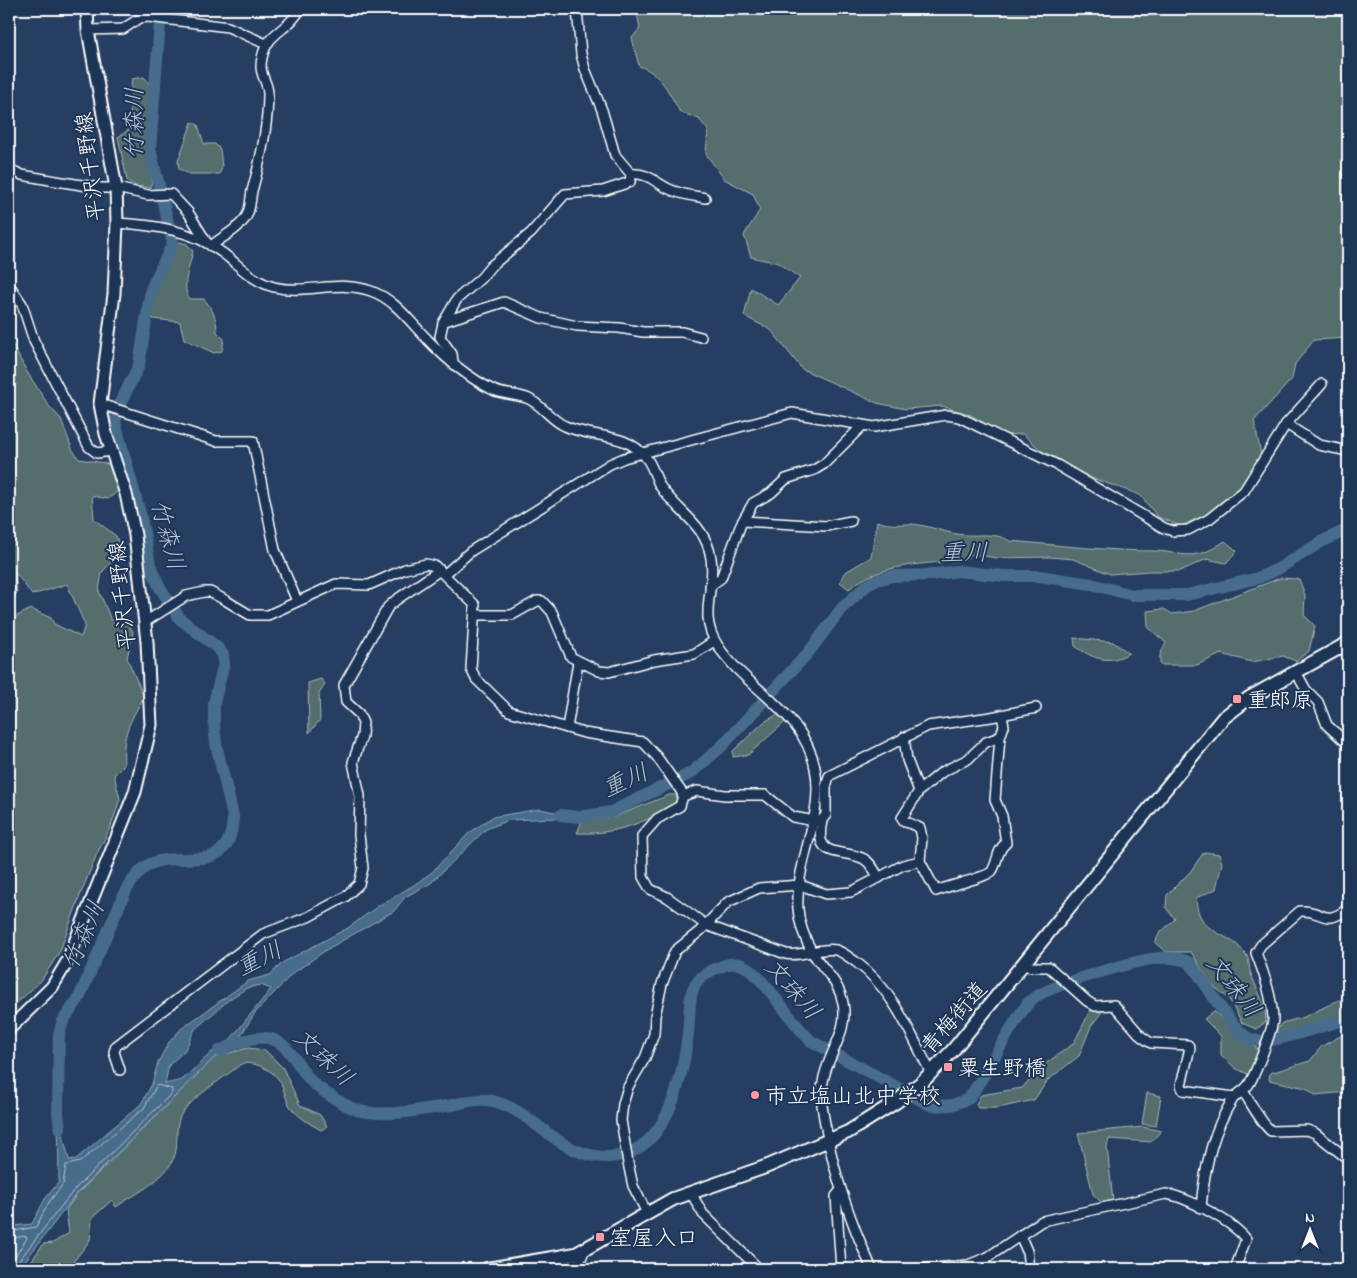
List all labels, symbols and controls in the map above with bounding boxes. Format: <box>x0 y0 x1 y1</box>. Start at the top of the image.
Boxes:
water label: 竹森川 <box>119 87 154 159</box>
street label: 平沢千野線 <box>69 110 115 223</box>
water label: 竹森川 <box>139 496 192 575</box>
water label: 重川 <box>940 537 988 572</box>
street label: 平沢千野線 <box>102 539 146 652</box>
place label: 重郎原 <box>1247 686 1313 718</box>
marker: 重郎原 <box>1231 693 1243 705</box>
water label: 重川 <box>597 757 655 808</box>
water label: 竹森川 <box>55 896 115 976</box>
water label: 重川 <box>231 934 289 986</box>
water label: 文珠川 <box>1196 948 1268 1027</box>
water label: 文珠川 <box>754 952 828 1029</box>
street label: 青梅街道 <box>914 975 996 1063</box>
water label: 文珠川 <box>284 1021 361 1096</box>
place label: 粟生野橋 <box>958 1054 1046 1086</box>
marker: 粟生野橋 <box>942 1061 954 1073</box>
place label: 市立塩山北中学校 <box>765 1082 941 1114</box>
marker: 市立塩山北中学校 <box>749 1089 761 1101</box>
north arrow <box>1284 1206 1334 1256</box>
text: N <box>1305 1208 1315 1229</box>
place label: 室屋入口 <box>610 1224 698 1256</box>
marker: 室屋入口 <box>594 1231 606 1243</box>

